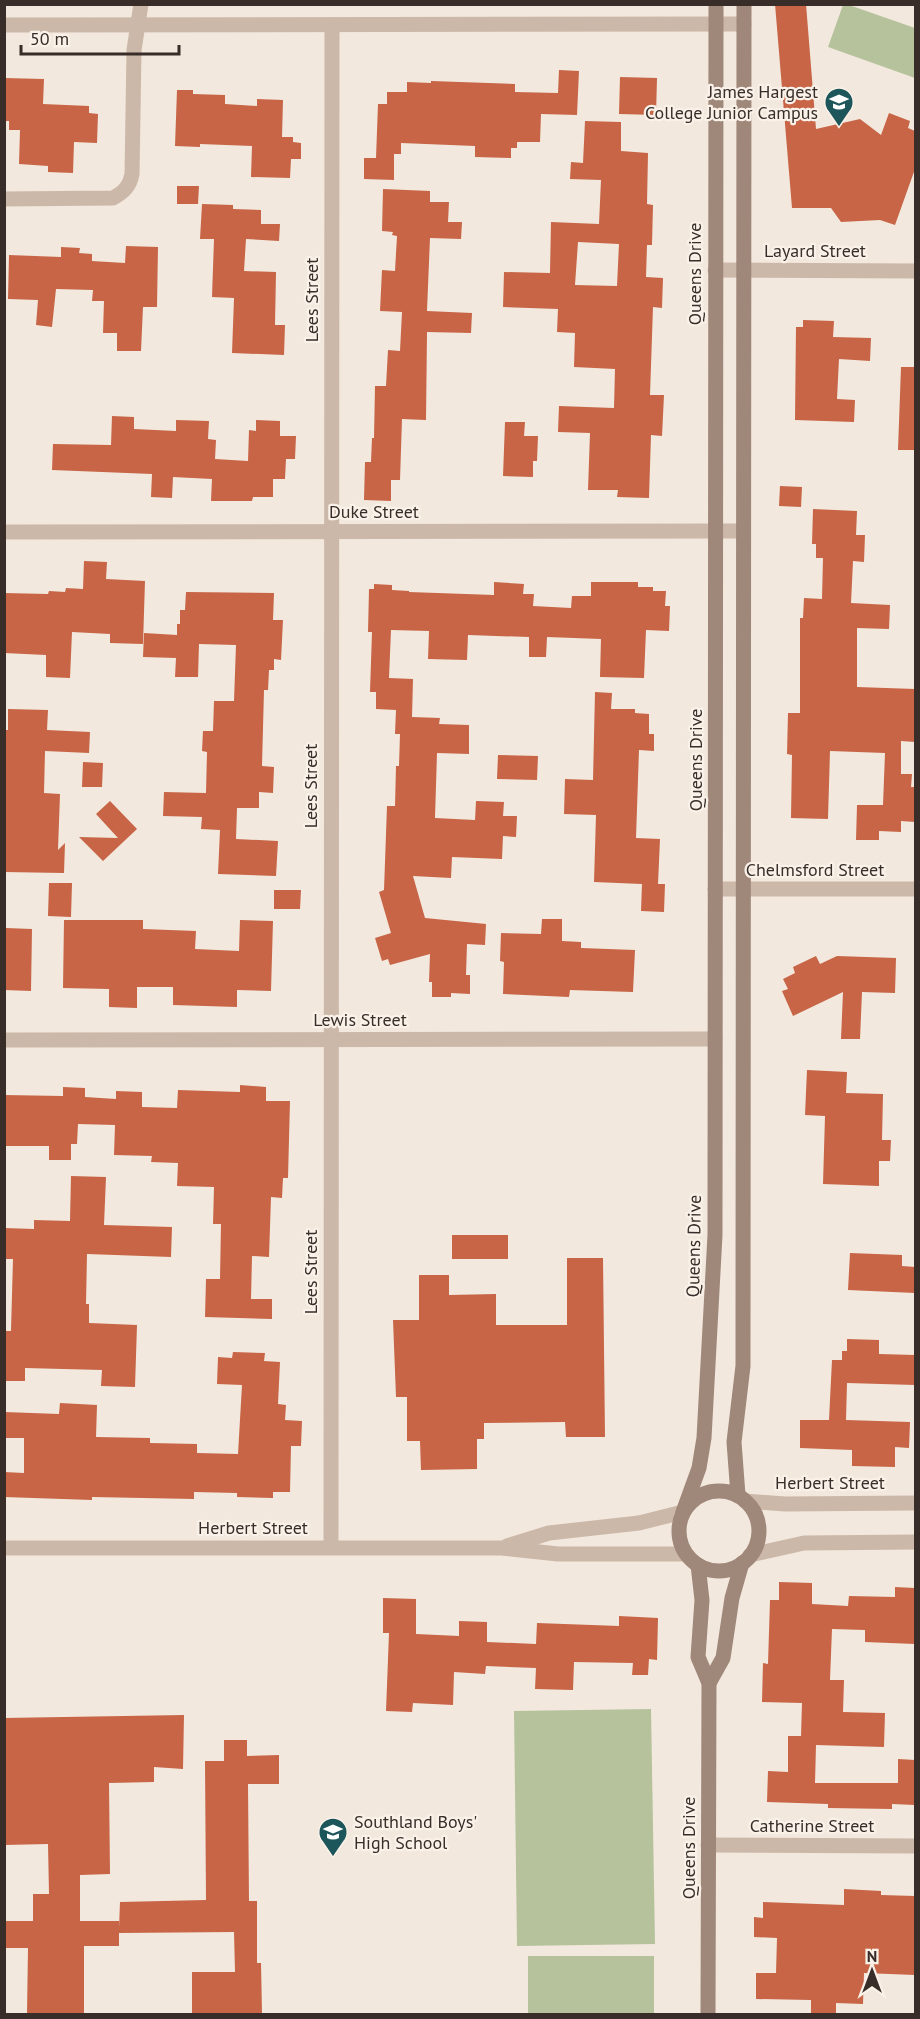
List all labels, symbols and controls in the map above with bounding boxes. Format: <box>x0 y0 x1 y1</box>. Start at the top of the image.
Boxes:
scale bar <box>21 18 178 56</box>
text: 50 m <box>30 27 69 50</box>
place label: James Hargest College Junior Campus <box>645 80 818 124</box>
school or university icon: James Hargest College Junior Campus <box>823 86 855 128</box>
street label: Queens Drive <box>683 223 706 325</box>
street label: Layard Street <box>764 239 866 262</box>
street label: Lees Street <box>300 258 323 342</box>
street label: Duke Street <box>329 500 419 523</box>
street label: Queens Drive <box>684 709 707 811</box>
street label: Lees Street <box>299 744 322 828</box>
street label: Chelmsford Street <box>746 858 884 881</box>
street label: Lewis Street <box>313 1008 407 1031</box>
street label: Queens Drive <box>681 1194 706 1298</box>
street label: Lees Street <box>299 1230 322 1314</box>
street label: Herbert Street <box>775 1471 885 1494</box>
street label: Herbert Street <box>198 1516 308 1539</box>
street label: Queens Drive <box>677 1797 700 1899</box>
place label: Southland Boys' High School <box>354 1810 477 1854</box>
street label: Catherine Street <box>750 1814 874 1837</box>
school or university icon: Southland Boys' High School <box>317 1816 349 1858</box>
north arrow <box>842 1941 902 2001</box>
text: N <box>867 1946 877 1966</box>

